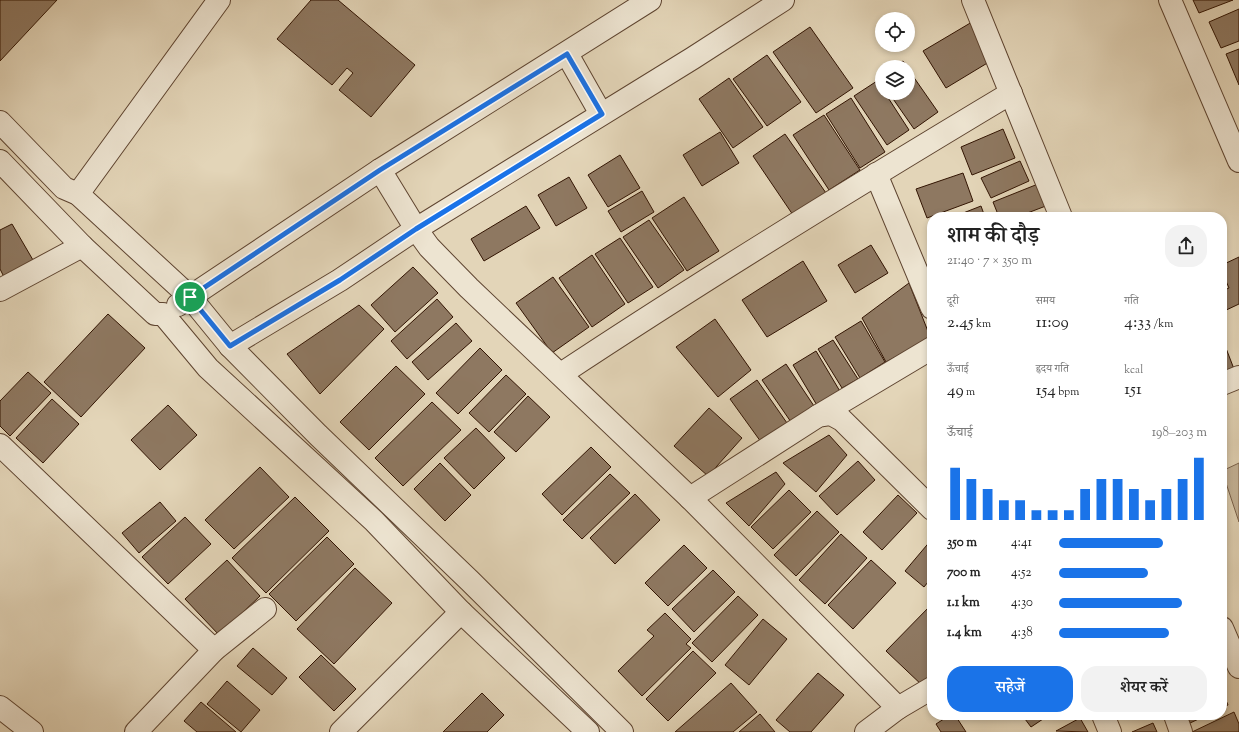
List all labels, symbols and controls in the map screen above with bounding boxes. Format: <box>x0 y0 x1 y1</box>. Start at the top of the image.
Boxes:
map controls <box>875 12 915 100</box>
button: locate <box>875 12 915 52</box>
button: layers <box>875 60 915 100</box>
text: शाम की दौड़ <box>947 221 1039 253</box>
button: share <box>1165 225 1207 267</box>
text: 21:40 · 7 × 350 m <box>947 252 1032 270</box>
pin <box>173 280 207 314</box>
icon: arrive <box>179 286 201 308</box>
text: दूरी <box>947 293 959 309</box>
text: समय <box>1036 293 1055 309</box>
text: गति <box>1124 293 1139 309</box>
text: 2.45 <box>947 311 974 335</box>
text: 11:09 <box>1036 311 1069 335</box>
text: 4:33 <box>1124 311 1151 335</box>
text: km <box>974 316 991 332</box>
text: /km <box>1151 316 1173 332</box>
text: ऊँचाई <box>947 361 969 377</box>
text: हृदय गति <box>1036 361 1069 377</box>
text: kcal <box>1124 362 1143 378</box>
text: 151 <box>1124 378 1142 402</box>
text: 49 <box>947 379 964 403</box>
text: 154 <box>1036 379 1056 403</box>
text: m <box>964 384 975 400</box>
text: bpm <box>1056 384 1079 400</box>
text: ऊँचाई <box>947 424 973 442</box>
text: 198–203 m <box>1152 424 1207 442</box>
text: 350 m <box>947 534 977 552</box>
text: 4:41 <box>1011 534 1032 552</box>
text: 700 m <box>947 564 981 582</box>
text: 4:52 <box>1011 564 1031 582</box>
text: 1.1 km <box>947 594 980 612</box>
text: 4:30 <box>1011 594 1033 612</box>
text: 1.4 km <box>947 624 982 642</box>
text: 4:38 <box>1011 624 1033 642</box>
button: सहेजें <box>947 666 1073 712</box>
button: शेयर करें <box>1081 666 1207 712</box>

